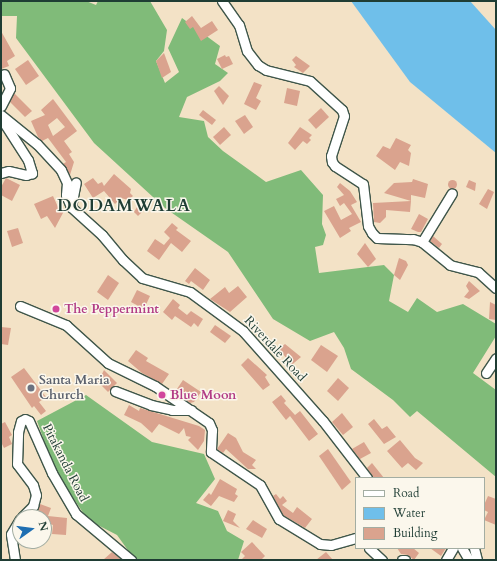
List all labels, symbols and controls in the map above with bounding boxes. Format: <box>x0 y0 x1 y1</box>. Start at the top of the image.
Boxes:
district label: DODAMWALA <box>57 196 191 216</box>
place label: The Peppermint <box>64 301 159 317</box>
marker: The Peppermint <box>51 304 61 314</box>
street label: Riverdale Road <box>241 313 309 385</box>
place label: Santa Maria Church <box>39 373 110 404</box>
marker: Santa Maria Church <box>26 383 36 393</box>
place label: Blue Moon <box>170 387 236 403</box>
marker: Blue Moon <box>157 390 167 400</box>
street label: Pitakanda Road <box>39 421 91 505</box>
legend <box>355 477 485 549</box>
text: Road <box>393 485 419 501</box>
text: Water <box>393 505 425 521</box>
north arrow <box>12 509 52 549</box>
text: N <box>35 520 52 533</box>
text: Building <box>393 525 437 541</box>

